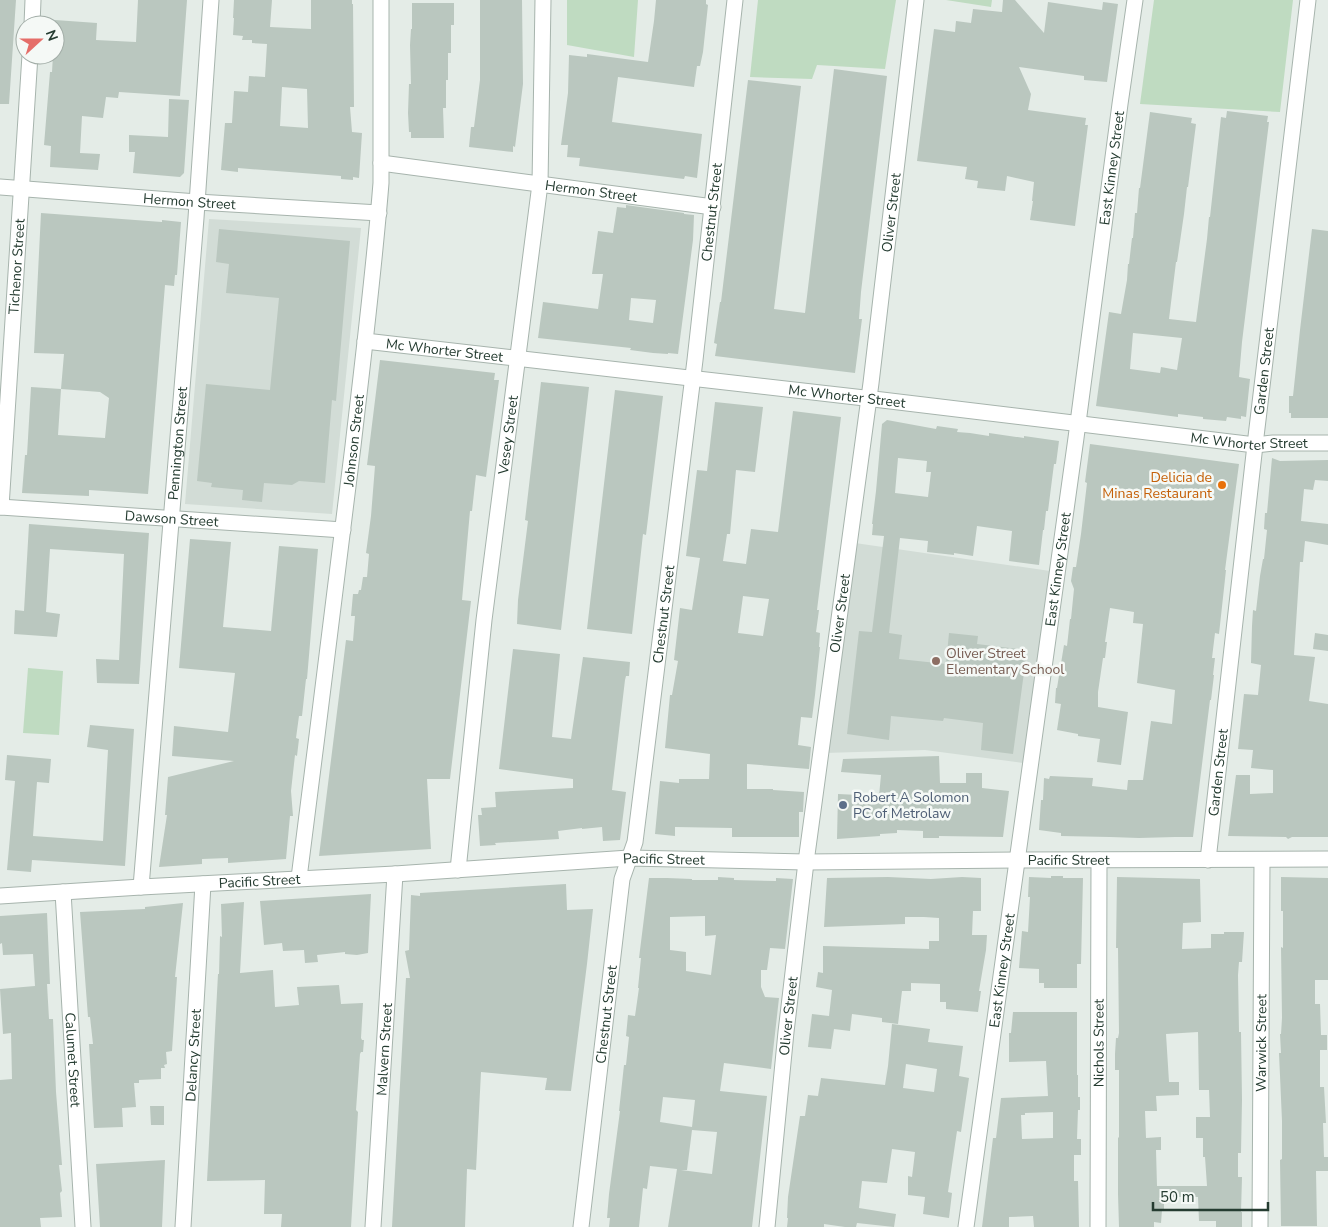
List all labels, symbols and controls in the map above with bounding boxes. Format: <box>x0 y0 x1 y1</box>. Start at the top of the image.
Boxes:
north arrow <box>15 15 65 65</box>
text: N <box>41 27 62 44</box>
street label: East Kinney Street <box>1095 110 1129 226</box>
street label: Chestnut Street <box>697 162 726 262</box>
street label: Oliver Street <box>877 172 905 253</box>
street label: Hermon Street <box>544 175 638 206</box>
street label: Hermon Street <box>143 188 236 214</box>
street label: Tichenor Street <box>4 218 29 315</box>
street label: Garden Street <box>1249 326 1278 416</box>
street label: Mc Whorter Street <box>385 334 504 366</box>
street label: Mc Whorter Street <box>787 380 907 412</box>
street label: Pennington Street <box>163 386 192 501</box>
street label: Johnson Street <box>339 393 368 488</box>
street label: Vesey Street <box>493 394 522 476</box>
street label: Mc Whorter Street <box>1189 428 1308 455</box>
place label: Delicia de Minas Restaurant <box>1102 468 1212 503</box>
marker: Delicia de Minas Restaurant <box>1216 479 1228 491</box>
street label: Dawson Street <box>124 506 219 531</box>
street label: East Kinney Street <box>1040 511 1075 628</box>
street label: Chestnut Street <box>648 564 679 665</box>
street label: Oliver Street <box>825 573 855 654</box>
place label: Oliver Street Elementary School <box>946 644 1065 679</box>
marker: Oliver Street Elementary School <box>930 655 942 667</box>
street label: Garden Street <box>1204 728 1232 817</box>
place label: Robert A Solomon PC of Metrolaw <box>853 788 969 823</box>
marker: Robert A Solomon PC of Metrolaw <box>837 799 849 811</box>
street label: Pacific Street <box>622 848 705 869</box>
street label: Pacific Street <box>1028 850 1110 869</box>
street label: Pacific Street <box>218 869 301 893</box>
street label: East Kinney Street <box>984 912 1019 1029</box>
street label: Chestnut Street <box>591 964 621 1065</box>
street label: Oliver Street <box>774 975 802 1057</box>
street label: Warwick Street <box>1251 994 1271 1092</box>
street label: Nichols Street <box>1089 999 1108 1087</box>
street label: Malvern Street <box>372 1002 396 1096</box>
street label: Delancy Street <box>181 1008 205 1102</box>
street label: Calumet Street <box>61 1012 85 1108</box>
scale bar <box>1153 1180 1268 1212</box>
text: 50 m <box>1160 1187 1195 1207</box>

